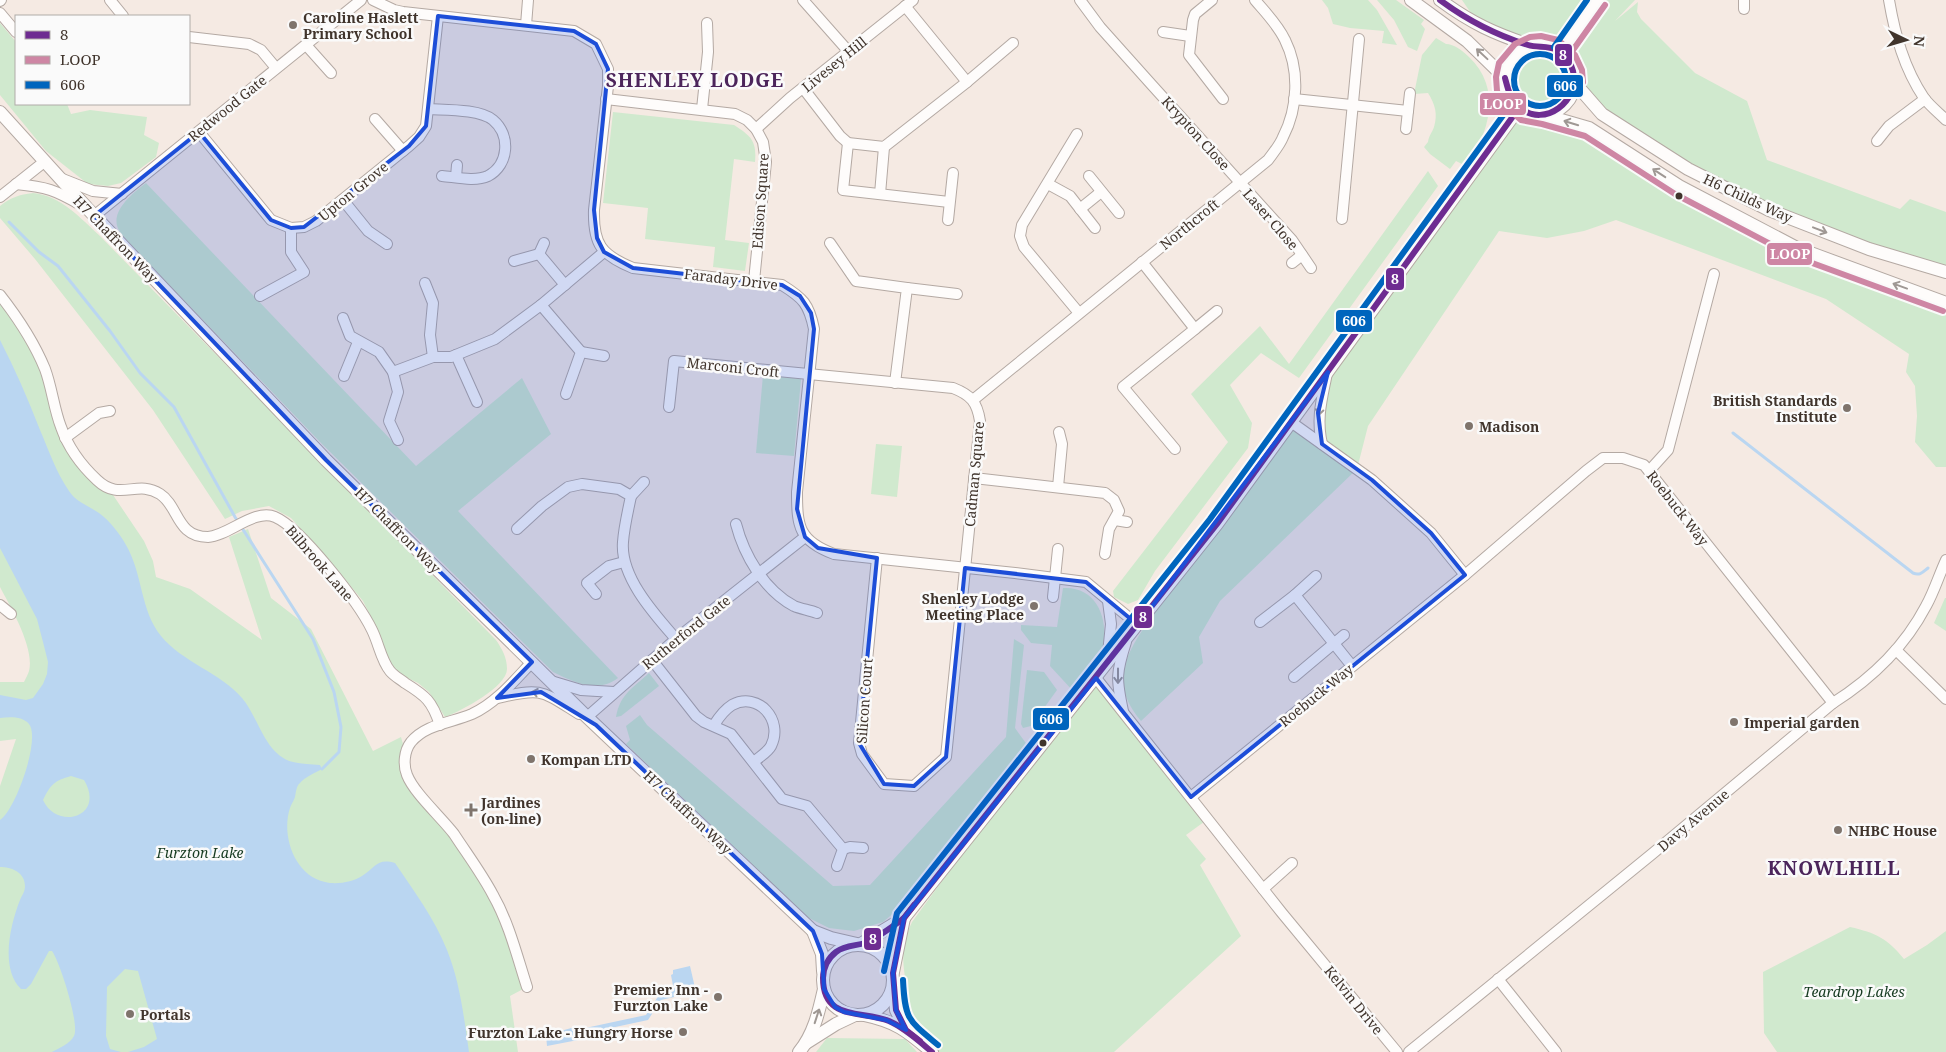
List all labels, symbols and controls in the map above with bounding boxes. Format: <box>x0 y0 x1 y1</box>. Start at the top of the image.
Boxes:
place label: Caroline Haslett Primary School <box>303 8 419 43</box>
legend <box>15 15 190 105</box>
north arrow <box>1881 15 1931 65</box>
marker: Caroline Haslett Primary School <box>287 19 299 31</box>
text: 8 <box>60 24 68 44</box>
street label: Livesey Hill <box>798 32 871 96</box>
text: N <box>1910 35 1929 48</box>
line badge: 8 <box>1554 43 1573 67</box>
text: 8 <box>1559 45 1567 64</box>
one-way arrow <box>1475 48 1488 60</box>
text: LOOP <box>60 49 101 69</box>
district label: SHENLEY LODGE <box>606 67 784 93</box>
street label: Redwood Gate <box>184 70 270 146</box>
text: 606 <box>60 74 85 94</box>
line badge: 606 <box>1546 74 1584 98</box>
text: 606 <box>1553 76 1577 95</box>
street label: Krypton Close <box>1158 92 1234 174</box>
line badge: LOOP <box>1479 92 1527 116</box>
text: LOOP <box>1483 94 1523 113</box>
one-way arrow <box>1564 117 1580 127</box>
street label: Edison Square <box>747 152 773 250</box>
street label: Upton Grove <box>314 157 392 225</box>
one-way arrow <box>1652 168 1666 178</box>
street label: H6 Childs Way <box>1700 169 1796 227</box>
street label: Laser Close <box>1239 184 1303 254</box>
street label: H7 Chaffron Way <box>69 191 163 287</box>
unlabelled marker <box>1674 191 1684 201</box>
street label: Northcroft <box>1155 194 1223 254</box>
one-way arrow <box>1811 226 1827 235</box>
line badge: LOOP <box>1766 242 1813 266</box>
text: LOOP <box>1770 244 1810 263</box>
street label: Faraday Drive <box>683 264 779 294</box>
line badge: 8 <box>1385 267 1405 291</box>
text: 8 <box>1391 269 1399 288</box>
one-way arrow <box>1893 281 1908 290</box>
line badge: 606 <box>1335 309 1373 333</box>
text: 606 <box>1342 311 1366 330</box>
street label: Marconi Croft <box>686 353 780 381</box>
place label: British Standards Institute <box>1713 391 1837 426</box>
one-way arrow <box>1315 399 1325 415</box>
marker: British Standards Institute <box>1841 402 1853 414</box>
place label: Madison <box>1479 417 1539 436</box>
street label: Cadman Square <box>960 420 988 528</box>
marker: Madison <box>1463 420 1475 432</box>
street label: Roebuck Way <box>1643 467 1713 549</box>
street label: H7 Chaffron Way <box>351 483 445 577</box>
street label: Bilbrook Lane <box>282 521 358 605</box>
place label: Shenley Lodge Meeting Place <box>922 589 1024 624</box>
street label: Rutherford Gate <box>638 591 734 673</box>
marker: Shenley Lodge Meeting Place <box>1028 600 1040 612</box>
line badge: 8 <box>1133 605 1153 629</box>
text: 8 <box>1139 607 1147 626</box>
street label: Silicon Court <box>852 658 876 744</box>
street label: Roebuck Way <box>1275 659 1357 731</box>
one-way arrow <box>1113 667 1123 683</box>
one-way arrow <box>532 688 548 698</box>
line badge: 606 <box>1032 707 1070 731</box>
text: 606 <box>1039 709 1063 728</box>
place label: Imperial garden <box>1744 713 1860 732</box>
marker: Imperial garden <box>1728 716 1740 728</box>
unlabelled marker <box>1038 738 1048 748</box>
place label: Kompan LTD <box>541 750 632 769</box>
marker: Kompan LTD <box>525 753 537 765</box>
street label: H7 Chaffron Way <box>640 766 736 858</box>
street label: Davy Avenue <box>1653 785 1733 855</box>
place label: Jardines (on-line) <box>480 793 542 828</box>
marker: Jardines (on-line) <box>465 804 477 816</box>
place label: NHBC House <box>1848 821 1937 840</box>
marker: NHBC House <box>1832 824 1844 836</box>
park label: Furzton Lake <box>156 843 244 862</box>
district label: KNOWLHILL <box>1767 855 1901 881</box>
line badge: 8 <box>863 927 882 951</box>
text: 8 <box>869 929 877 948</box>
street label: Kelvin Drive <box>1320 962 1388 1038</box>
place label: Premier Inn - Furzton Lake <box>614 980 708 1015</box>
park label: Teardrop Lakes <box>1803 982 1905 1001</box>
marker: Premier Inn - Furzton Lake <box>712 991 724 1003</box>
place label: Portals <box>140 1005 191 1024</box>
marker: Portals <box>124 1008 136 1020</box>
one-way arrow <box>812 1009 822 1025</box>
place label: Furzton Lake - Hungry Horse <box>468 1023 673 1042</box>
marker: Furzton Lake - Hungry Horse <box>677 1026 689 1038</box>

